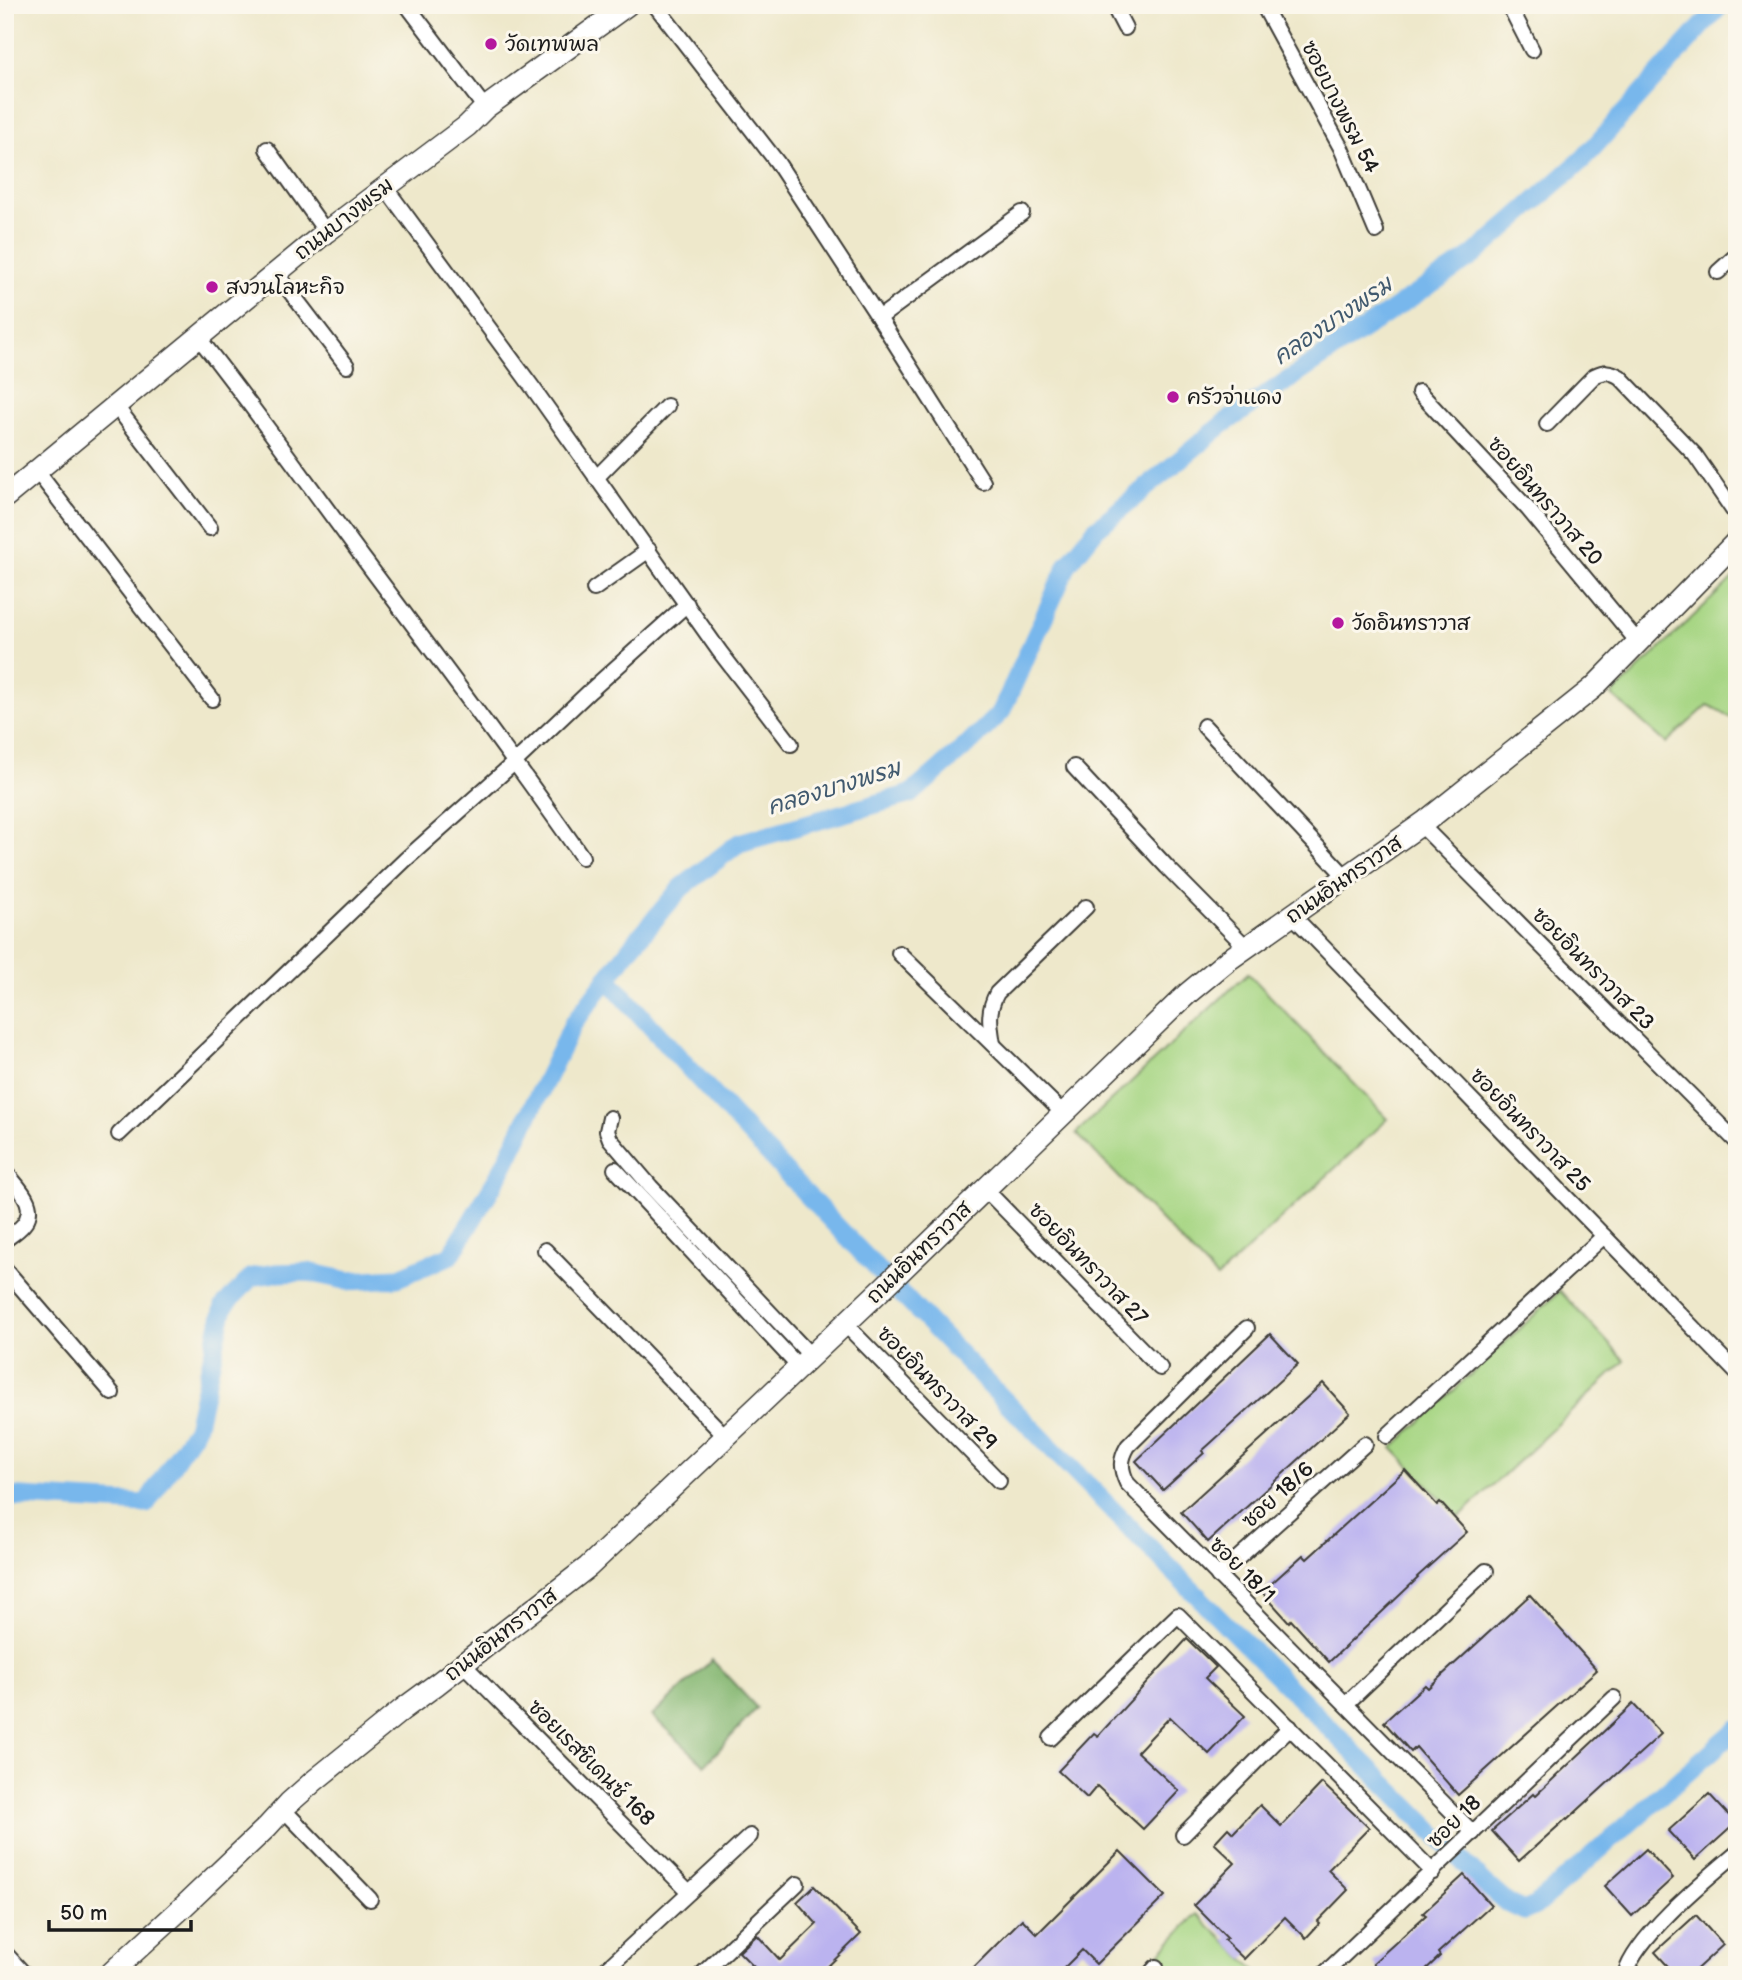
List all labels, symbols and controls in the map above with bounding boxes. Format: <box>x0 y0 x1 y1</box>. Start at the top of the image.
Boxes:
place label: วัดเทพพล <box>505 32 599 57</box>
marker: วัดเทพพล <box>483 36 499 52</box>
street label: ซอยบางพรม 54 <box>1296 36 1384 178</box>
street label: ถนนบางพรม <box>290 173 398 265</box>
water label: คลองบางพรม <box>1268 270 1399 371</box>
place label: สงวนโลหะกิจ <box>226 274 345 300</box>
marker: สงวนโลหะกิจ <box>204 279 220 295</box>
place label: ครัวจ่าแดง <box>1187 384 1282 410</box>
marker: ครัวจ่าแดง <box>1165 389 1181 405</box>
street label: ซอยอินทราวาส 20 <box>1482 432 1608 570</box>
place label: วัดอินทราวาส <box>1352 611 1471 636</box>
marker: วัดอินทราวาส <box>1330 615 1346 631</box>
water label: คลองบางพรม <box>764 754 906 822</box>
street label: ถนนอินทราวาส <box>1281 830 1408 929</box>
street label: ซอยอินทราวาส 23 <box>1527 903 1659 1035</box>
street label: ซอยอินทราวาส 25 <box>1465 1063 1595 1197</box>
street label: ถนนอินทราวาส <box>861 1196 978 1309</box>
street label: ซอยอินทราวาส 27 <box>1023 1198 1153 1331</box>
street label: ซอยอินทราวาส 29 <box>872 1321 1002 1455</box>
street label: ซอย 18/6 <box>1237 1456 1319 1534</box>
street label: ซอย 18/1 <box>1204 1532 1280 1608</box>
street label: ถนนอินทราวาส <box>440 1582 563 1687</box>
street label: ซอยเรสซิเดนซ์ 168 <box>523 1694 660 1831</box>
street label: ซอย 18 <box>1422 1790 1486 1854</box>
scale bar <box>49 1889 191 1933</box>
text: 50 m <box>60 1901 107 1926</box>

